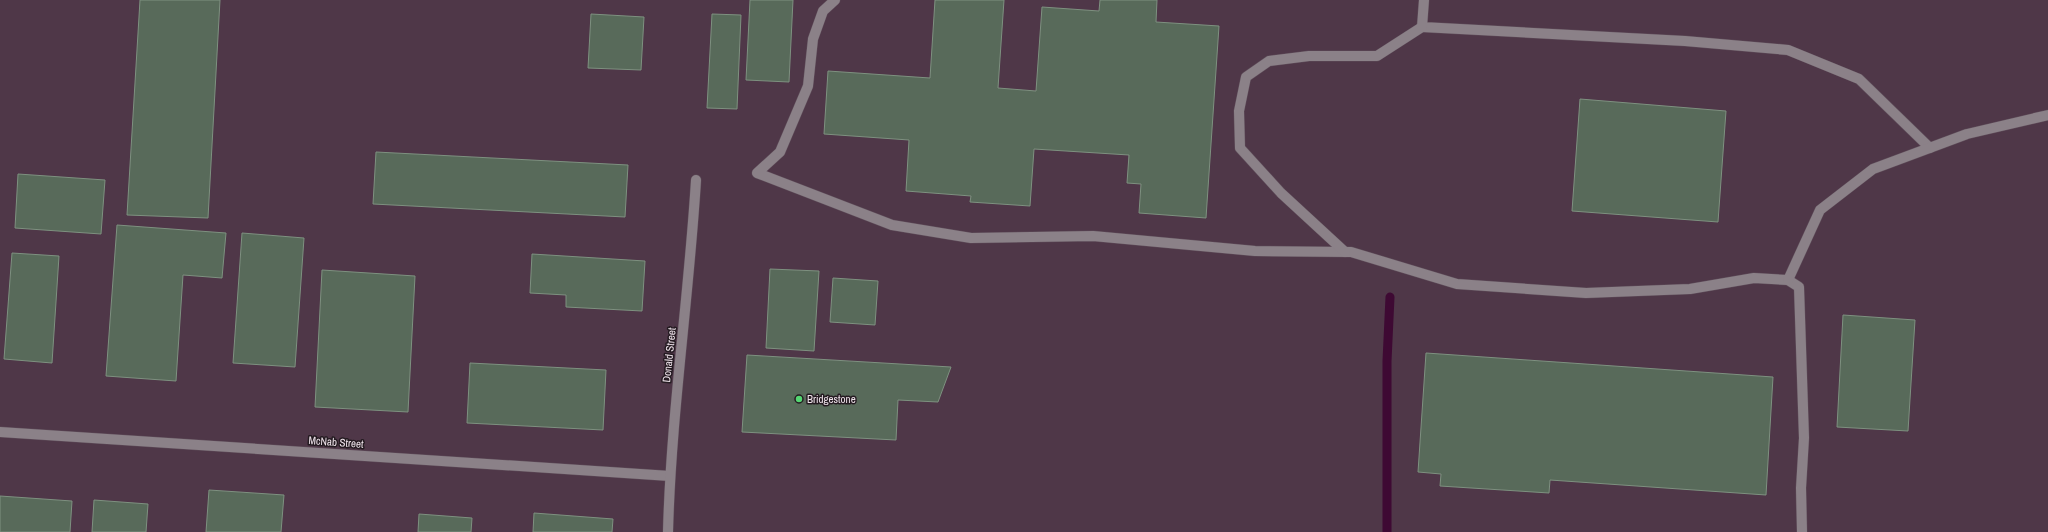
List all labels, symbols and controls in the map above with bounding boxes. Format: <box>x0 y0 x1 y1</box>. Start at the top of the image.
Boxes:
street label: Donald Street <box>659 326 679 383</box>
place label: Bridgestone <box>807 392 856 406</box>
marker: Bridgestone <box>794 394 804 404</box>
street label: McNab Street <box>308 433 364 451</box>

